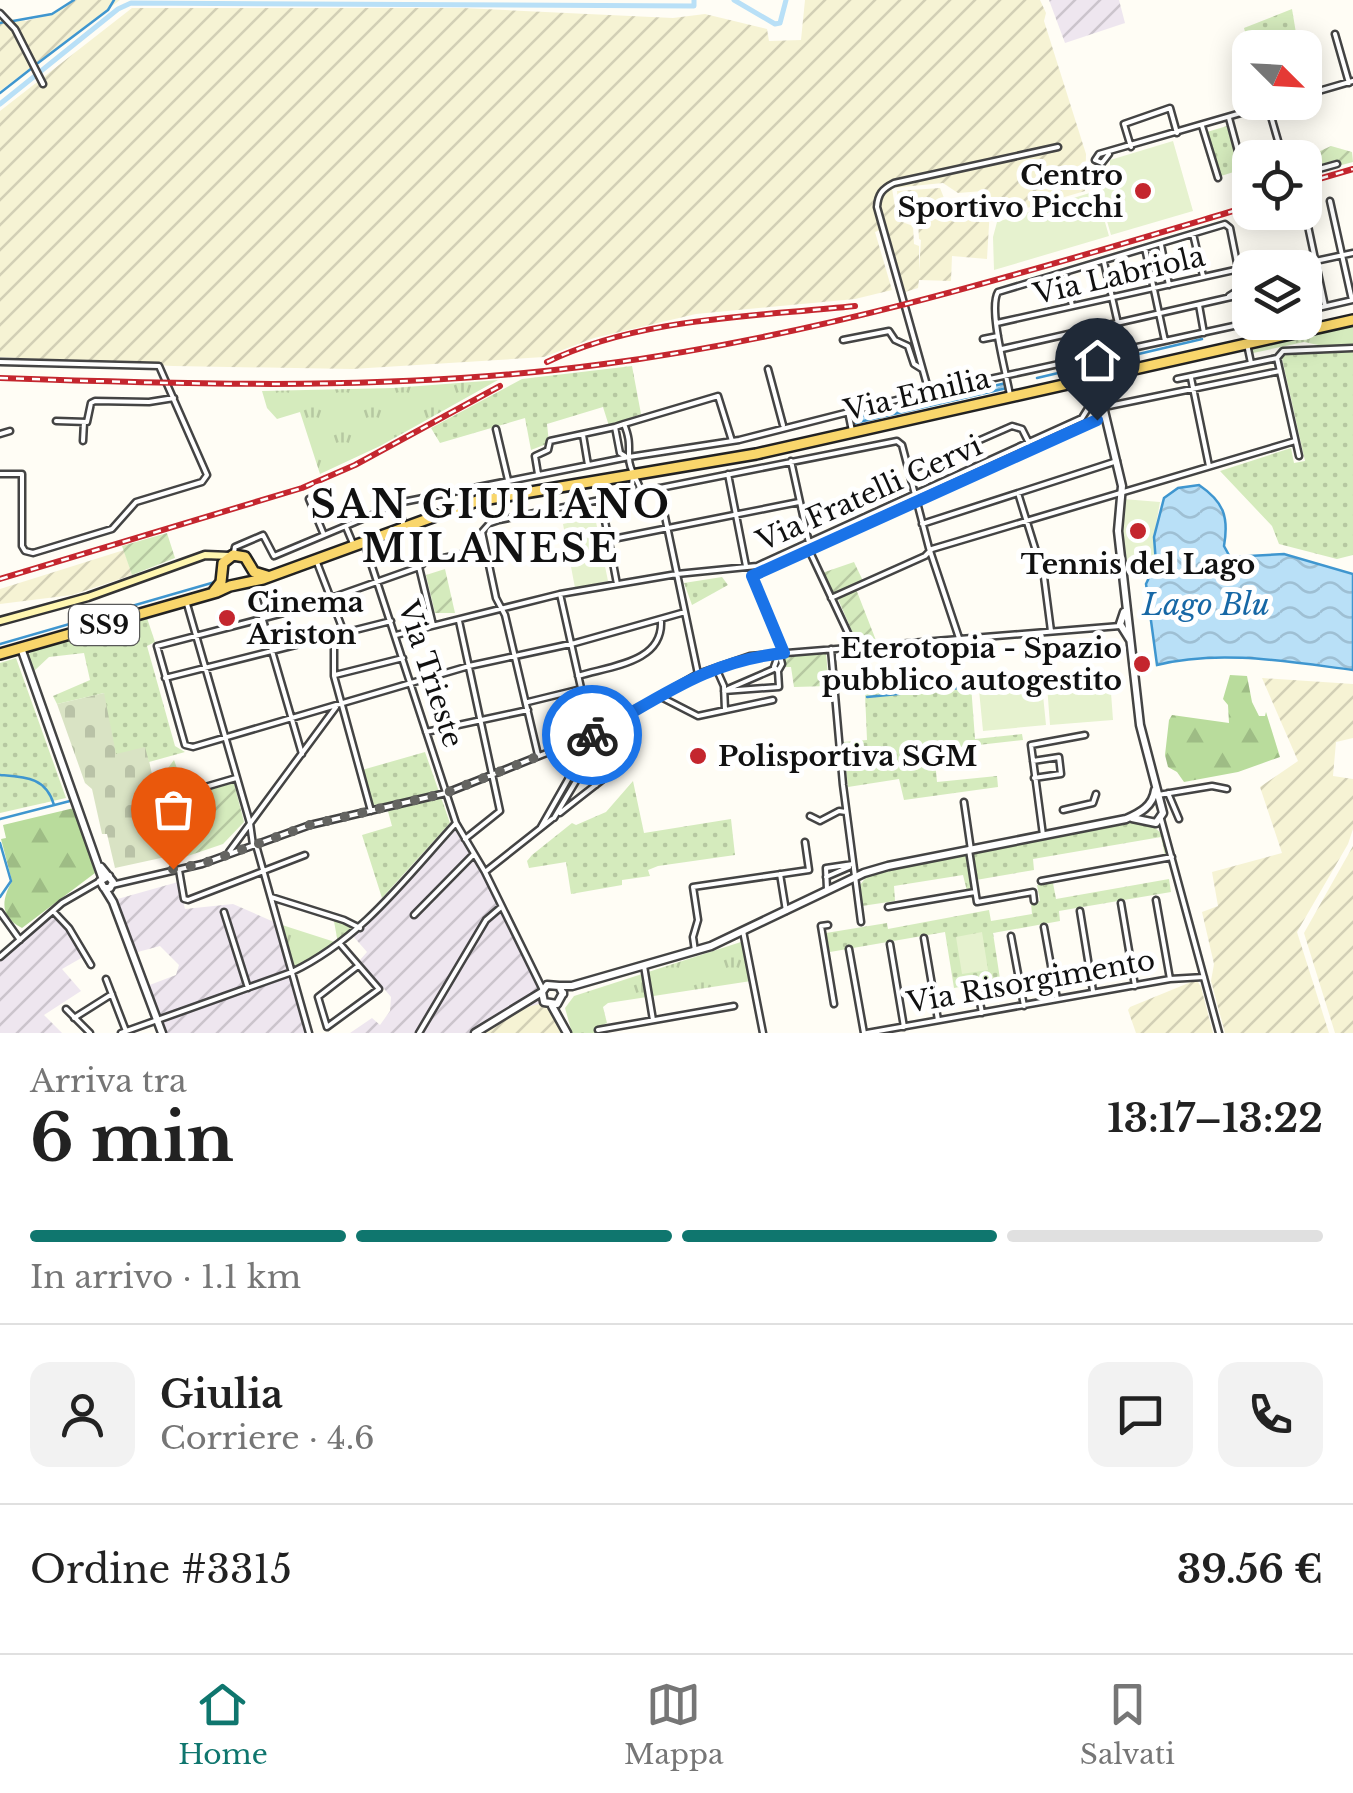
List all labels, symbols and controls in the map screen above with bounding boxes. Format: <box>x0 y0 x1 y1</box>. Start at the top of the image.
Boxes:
north arrow <box>1232 30 1322 120</box>
map controls <box>1232 30 1322 340</box>
button: locate <box>1232 140 1322 230</box>
place label: Centro Sportivo Picchi <box>897 158 1123 225</box>
marker: Centro Sportivo Picchi <box>1132 180 1154 202</box>
street label: Via Labriola <box>1029 239 1209 312</box>
button: layers <box>1232 250 1322 340</box>
pin <box>1055 318 1140 421</box>
icon: home <box>1070 333 1125 388</box>
street label: Via Emilia <box>840 361 994 428</box>
street label: Via Fratelli Cervi <box>750 428 987 559</box>
district label: SAN GIULIANO MILANESE <box>311 481 671 572</box>
marker: Tennis del Lago <box>1127 520 1149 542</box>
place label: Tennis del Lago <box>1021 547 1255 582</box>
place label: Cinema Ariston <box>246 585 364 652</box>
water label: Lago Blu <box>1141 586 1270 623</box>
street label: Via Trieste <box>390 595 471 752</box>
road number: SS9 <box>69 605 139 645</box>
marker: Cinema Ariston <box>216 607 238 629</box>
place label: Eterotopia - Spazio pubblico autogestito <box>822 631 1122 698</box>
marker: Eterotopia - Spazio pubblico autogestito <box>1131 653 1153 675</box>
courier <box>542 685 642 785</box>
icon: bike <box>565 708 620 763</box>
place label: Polisportiva SGM <box>718 739 977 774</box>
marker: Polisportiva SGM <box>687 745 709 767</box>
pin <box>131 767 216 870</box>
icon: bag <box>146 782 201 837</box>
street label: Via Risorgimento <box>903 942 1158 1021</box>
text: Arriva tra <box>30 1061 187 1101</box>
text: 13:17–13:22 <box>1107 1095 1323 1142</box>
text: 6 min <box>30 1098 234 1179</box>
text: In arrivo · 1.1 km <box>30 1257 301 1297</box>
button: person <box>30 1362 135 1467</box>
button: chat <box>1088 1362 1193 1467</box>
button: phone <box>1218 1362 1323 1467</box>
text: Giulia <box>160 1371 283 1418</box>
text: Corriere · 4.6 <box>160 1418 374 1458</box>
text: Ordine #3315 <box>30 1546 292 1593</box>
text: 39.56 € <box>1177 1546 1323 1593</box>
tab: Home <box>178 1677 268 1772</box>
tab: Mappa <box>624 1677 724 1772</box>
tab: Salvati <box>1080 1677 1175 1772</box>

